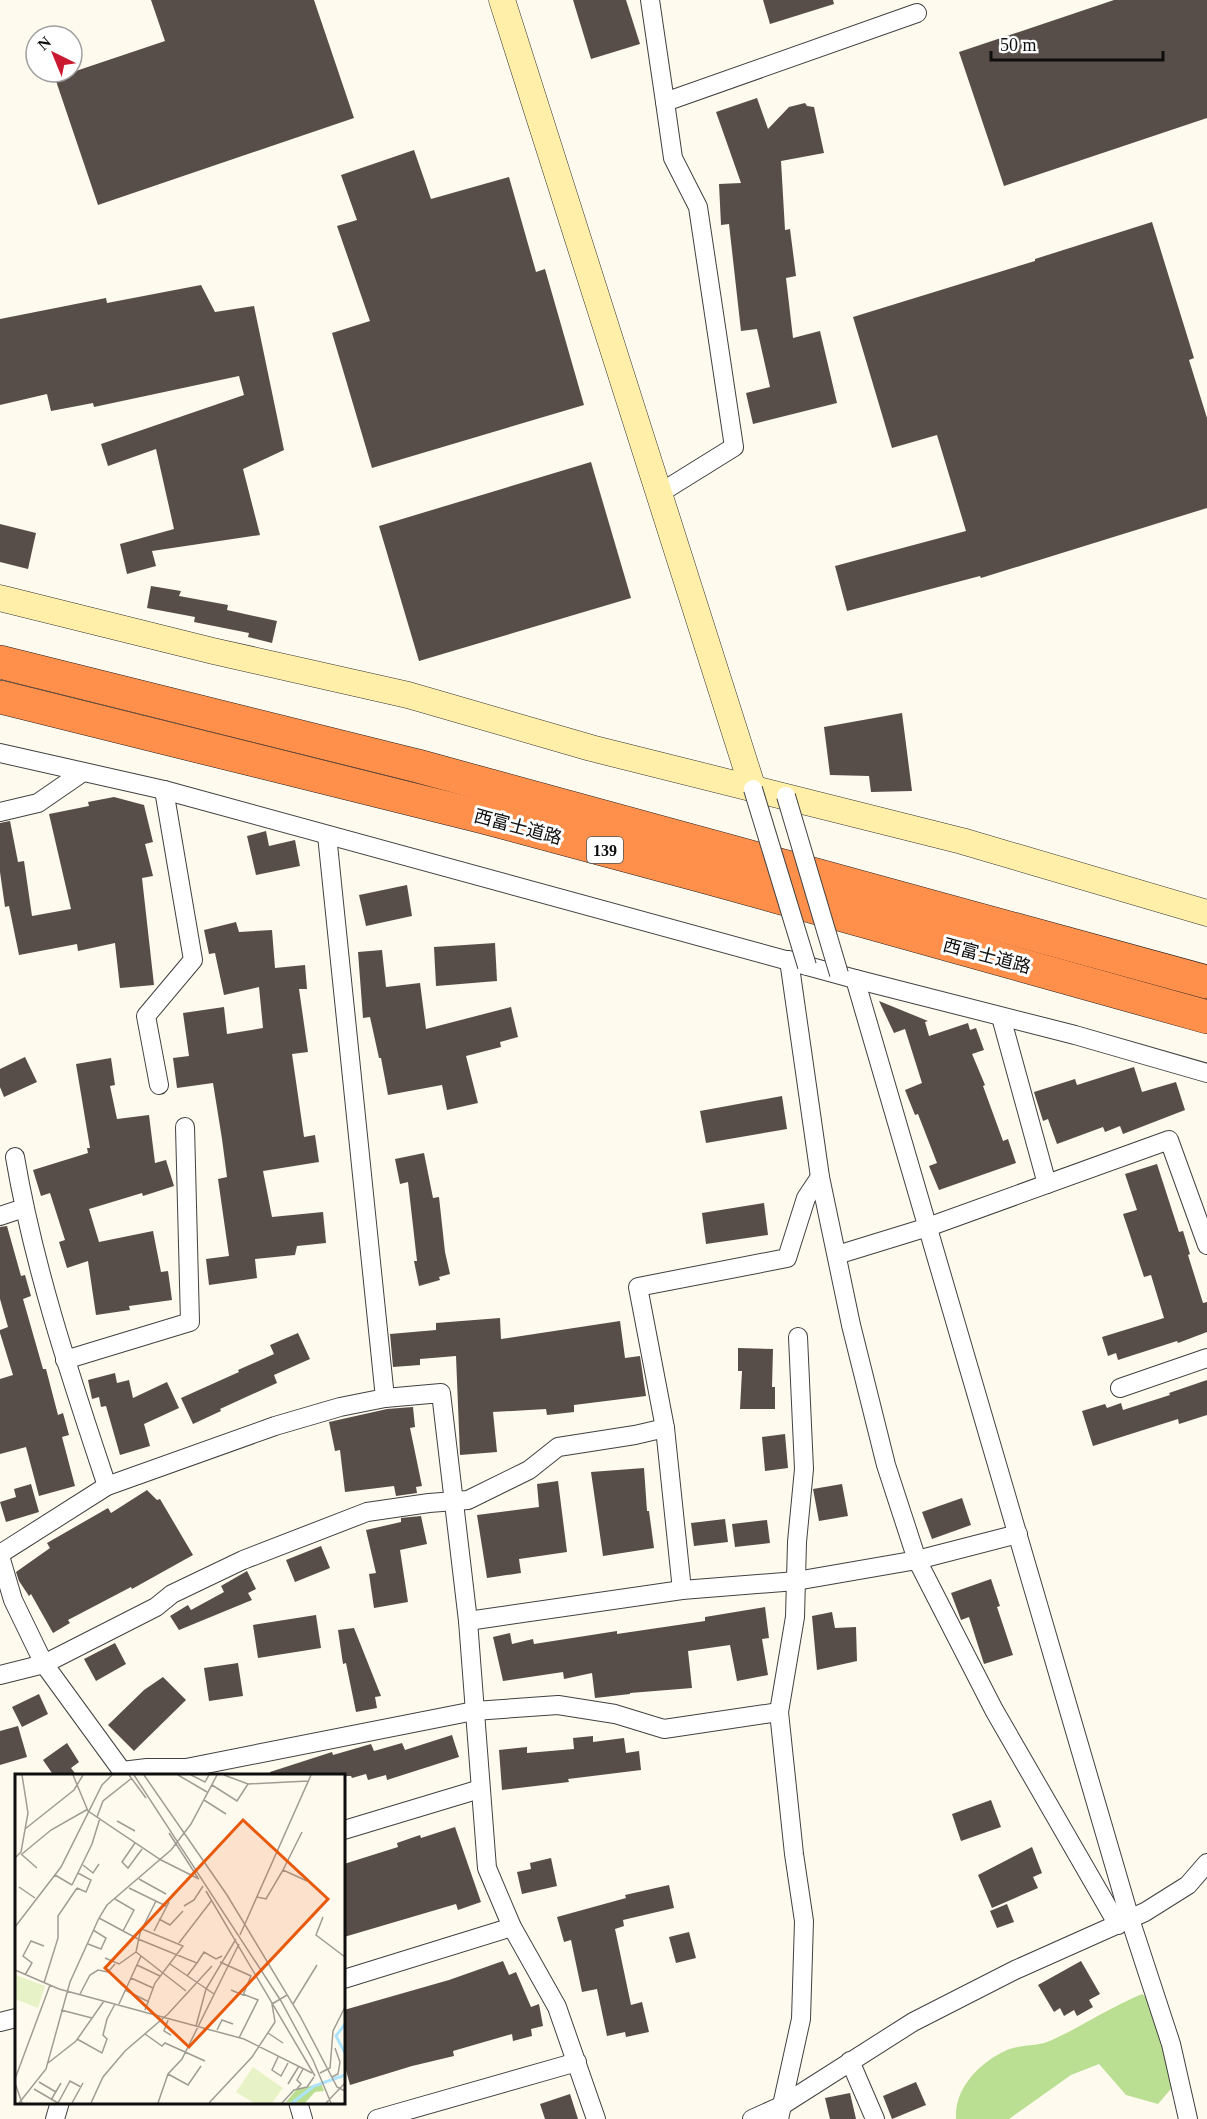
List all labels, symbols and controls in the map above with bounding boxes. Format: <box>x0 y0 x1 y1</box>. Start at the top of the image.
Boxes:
north arrow <box>24 24 84 84</box>
scale bar <box>991 24 1164 62</box>
text: N <box>34 33 54 54</box>
text: 50 m <box>1000 35 1037 55</box>
street label: 西富士道路 <box>472 806 564 848</box>
road number: 139 <box>587 837 623 863</box>
street label: 西富士道路 <box>941 935 1033 977</box>
inset map <box>15 1774 345 2104</box>

